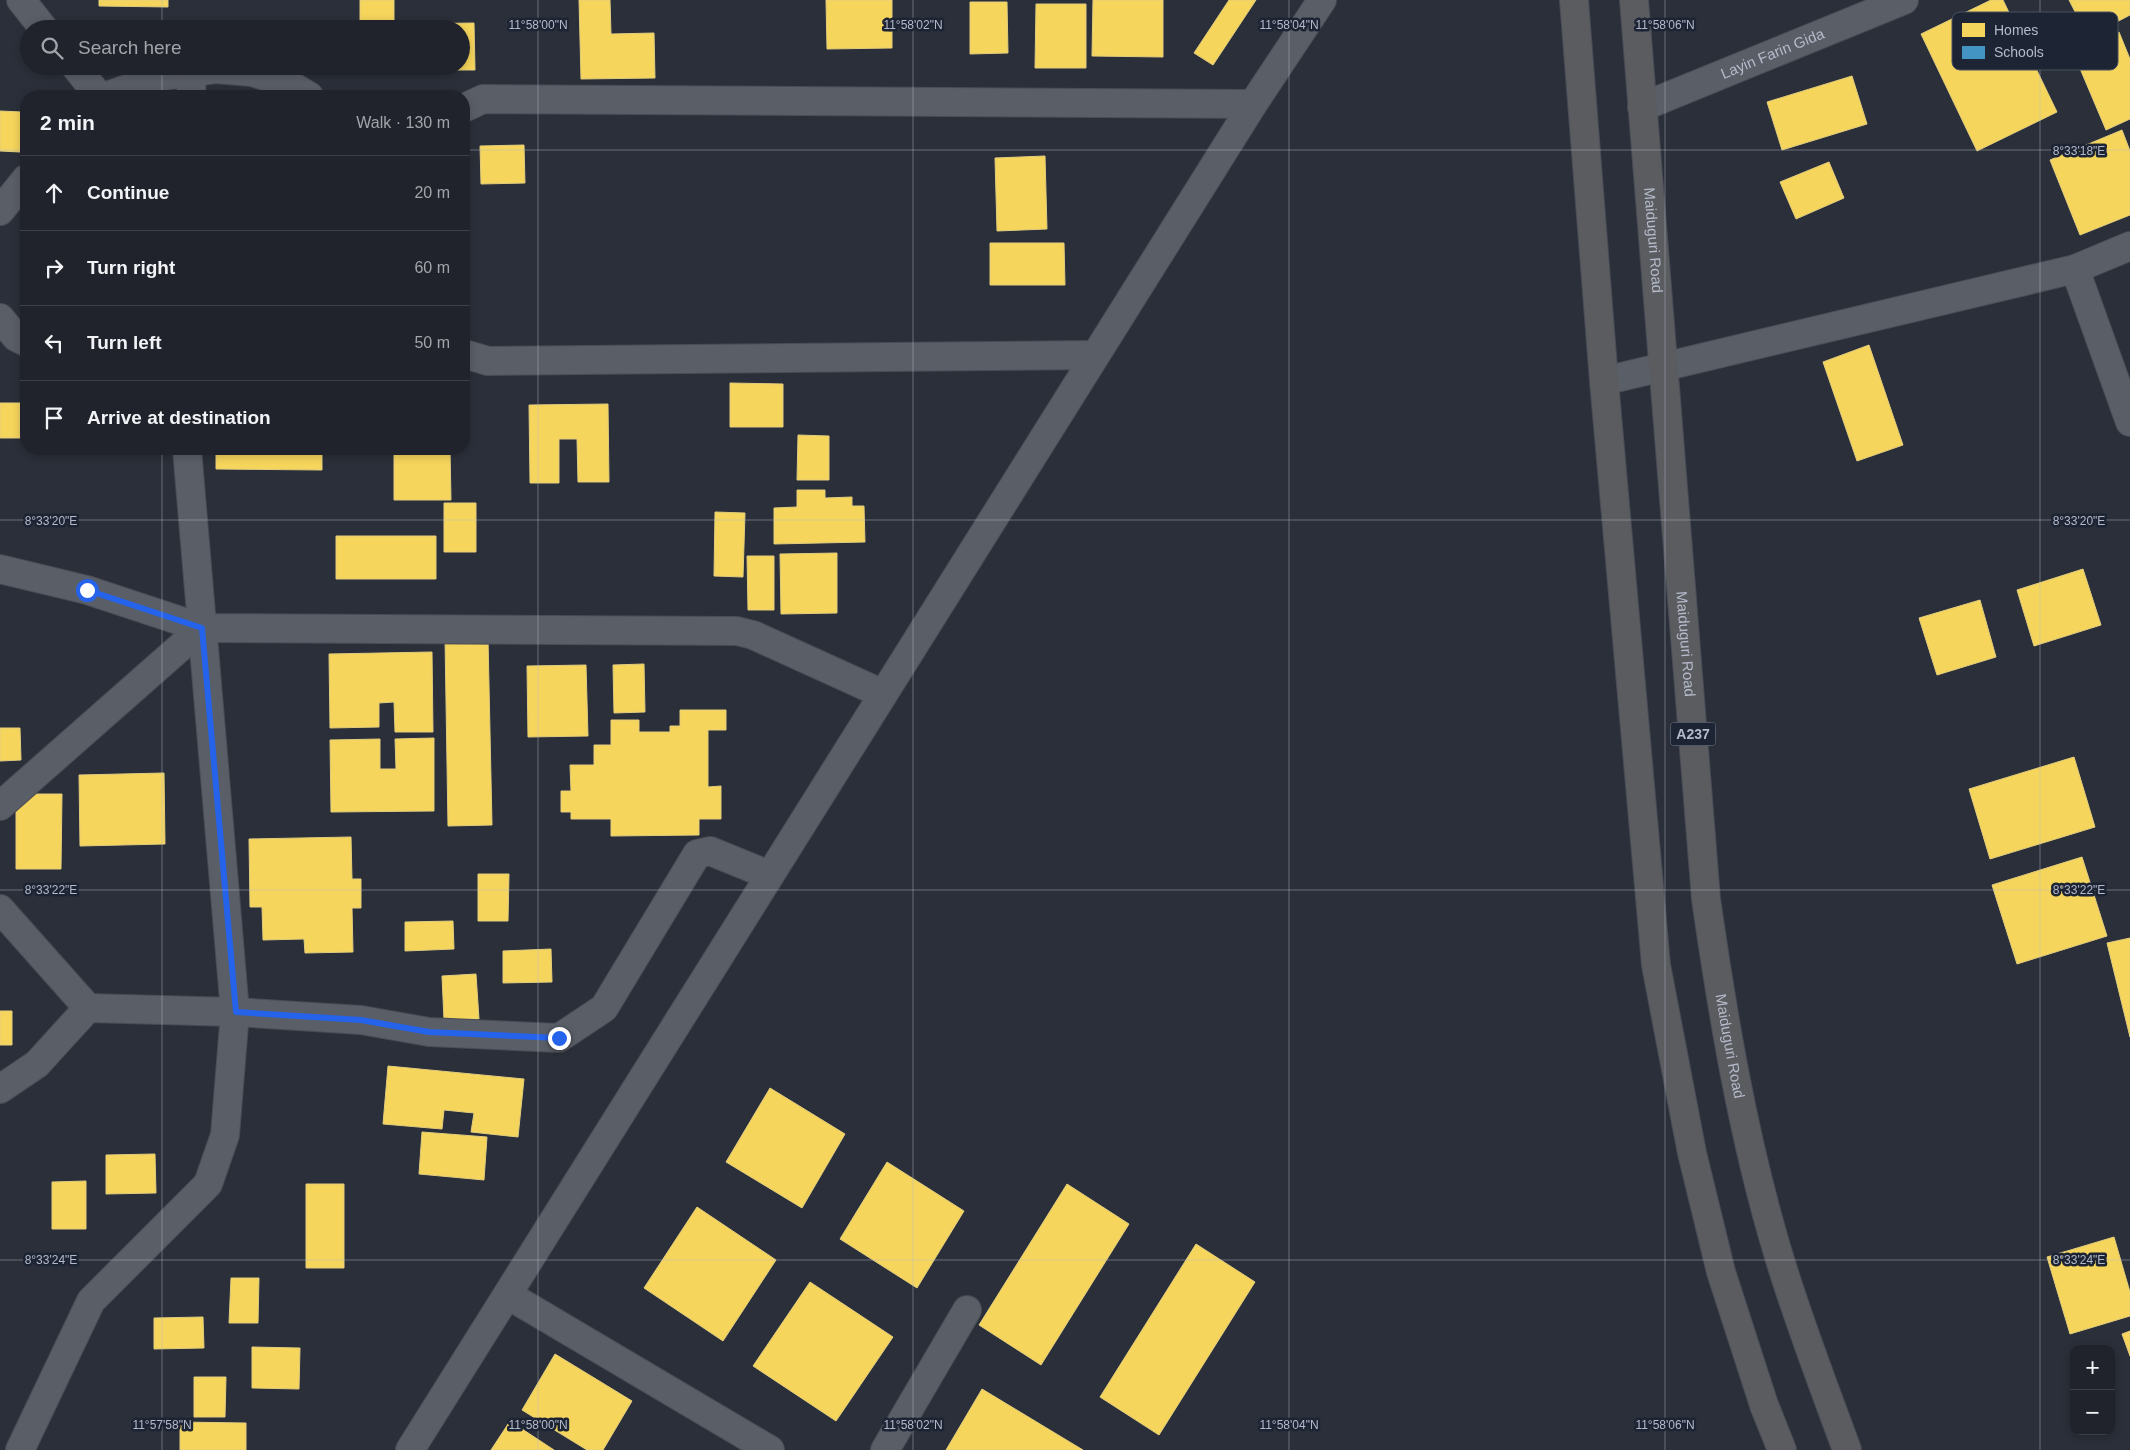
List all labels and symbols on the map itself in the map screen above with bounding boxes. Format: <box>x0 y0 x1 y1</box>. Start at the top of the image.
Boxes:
legend <box>1952 12 2118 70</box>
text: 11°58'00"N <box>508 18 568 32</box>
text: 11°58'02"N <box>883 18 943 32</box>
text: 11°58'04"N <box>1259 18 1319 32</box>
text: 11°58'06"N <box>1635 18 1695 32</box>
text: Homes <box>1994 22 2038 38</box>
street label: Layin Farin Gida <box>1718 24 1827 82</box>
text: Schools <box>1994 44 2044 60</box>
text: 8°33'18"E <box>2053 144 2105 158</box>
street label: Maiduguri Road <box>1641 187 1666 294</box>
text: 8°33'20"E <box>25 514 77 528</box>
text: 8°33'20"E <box>2053 514 2105 528</box>
route start <box>76 579 99 602</box>
street label: Maiduguri Road <box>1673 590 1699 697</box>
road number: A237 <box>1670 722 1716 746</box>
text: 8°33'22"E <box>25 883 77 897</box>
text: 8°33'22"E <box>2053 883 2105 897</box>
street label: Maiduguri Road <box>1713 993 1748 1100</box>
route end <box>548 1027 571 1050</box>
text: 8°33'24"E <box>25 1253 77 1267</box>
text: 8°33'24"E <box>2053 1253 2105 1267</box>
text: 11°57'58"N <box>132 1418 192 1432</box>
text: 11°58'00"N <box>508 1418 568 1432</box>
text: 11°58'02"N <box>883 1418 943 1432</box>
text: 11°58'04"N <box>1259 1418 1319 1432</box>
text: 11°58'06"N <box>1635 1418 1695 1432</box>

